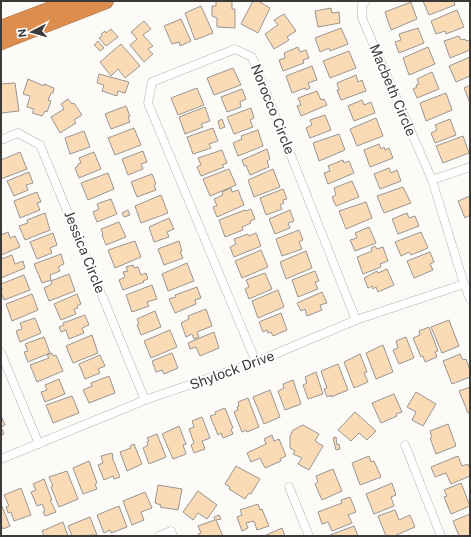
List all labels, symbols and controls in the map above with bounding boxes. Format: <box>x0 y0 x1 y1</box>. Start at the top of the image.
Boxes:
north arrow <box>12 12 52 52</box>
text: N <box>16 28 28 38</box>
street label: Macbeth Circle <box>366 42 420 138</box>
street label: Norocco Circle <box>248 62 298 157</box>
street label: Jessica Circle <box>61 208 109 296</box>
street label: Shylock Drive <box>188 347 277 393</box>

